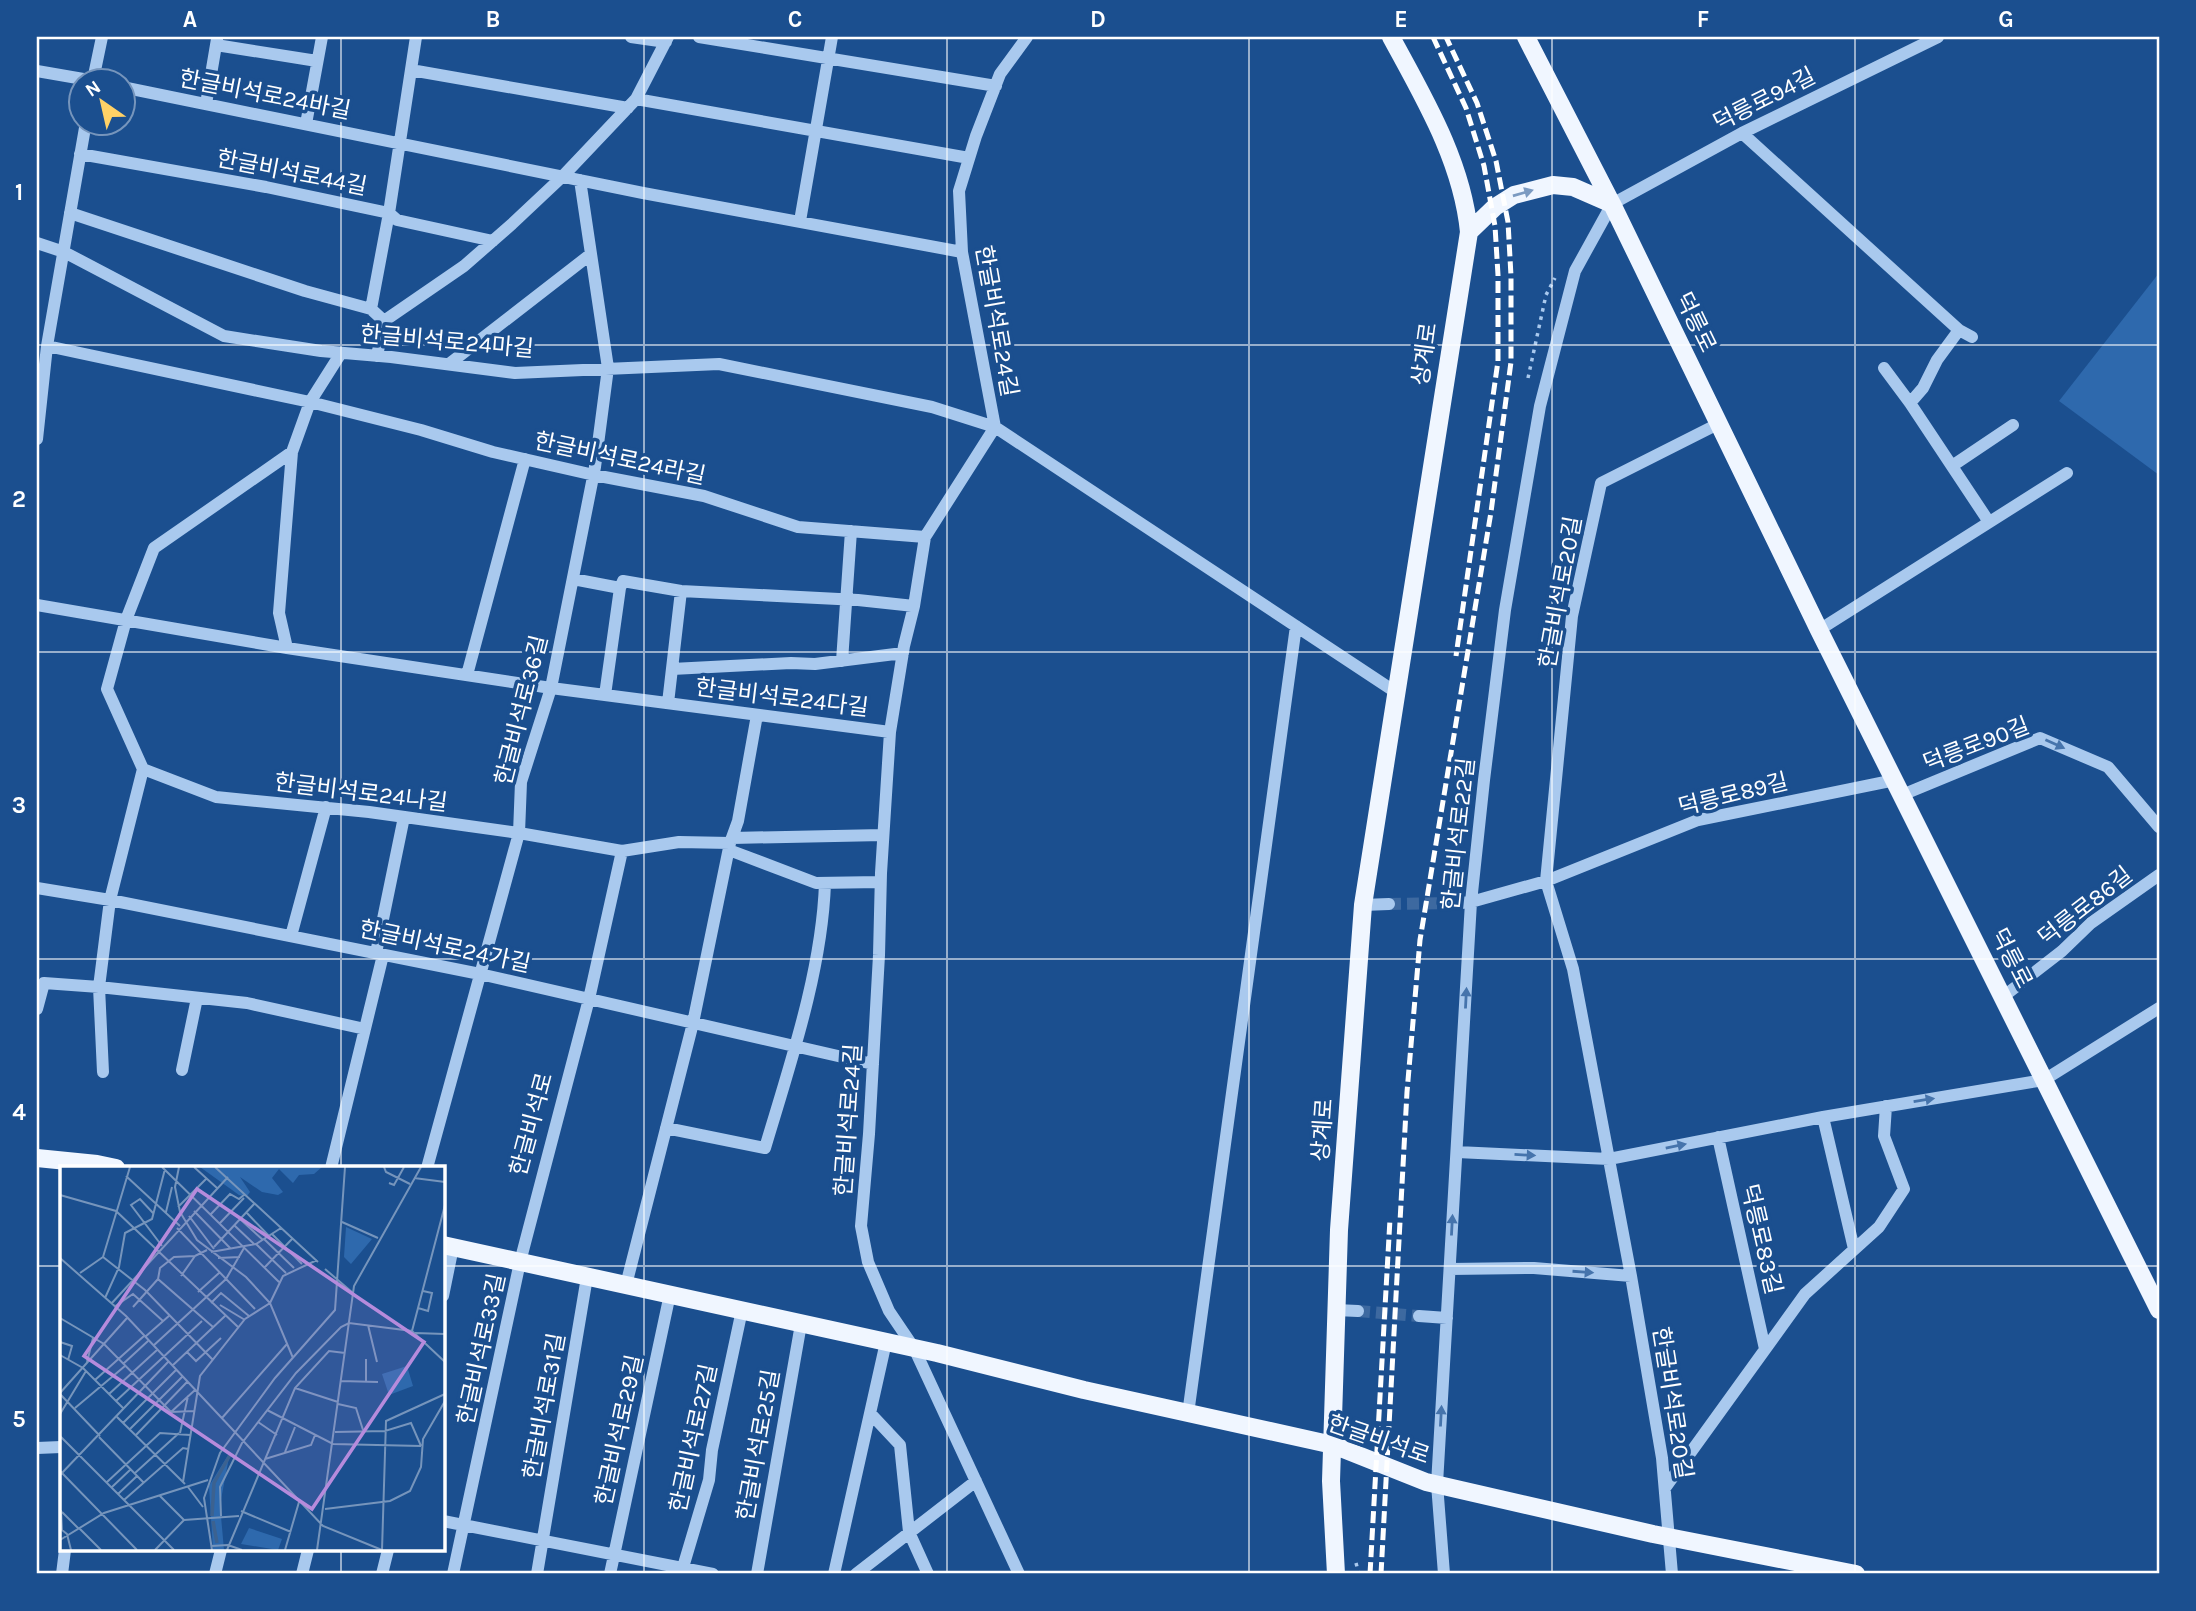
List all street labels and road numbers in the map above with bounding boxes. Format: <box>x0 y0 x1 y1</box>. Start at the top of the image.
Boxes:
street label: 덕릉로94길 <box>1709 62 1820 137</box>
street label: 한글비석로24바길 <box>177 65 353 124</box>
street label: 한글비석로44길 <box>214 145 369 200</box>
street label: 한글비석로24길 <box>970 243 1023 399</box>
street label: 덕릉로 <box>1670 288 1722 357</box>
street label: 한글비석로24마길 <box>359 320 535 363</box>
street label: 상계로 <box>1407 321 1442 387</box>
street label: 한글비석로24라길 <box>532 427 708 490</box>
street label: 한글비석로20길 <box>1534 514 1587 670</box>
street label: 한글비석로36길 <box>490 632 553 788</box>
street label: 한글비석로24다길 <box>694 673 870 722</box>
street label: 덕릉로90길 <box>1919 712 2033 777</box>
street label: 한글비석로22길 <box>1437 756 1480 912</box>
street label: 한글비석로24나길 <box>273 768 449 817</box>
street label: 덕릉로89길 <box>1675 768 1791 821</box>
street label: 덕릉로86길 <box>2033 861 2138 951</box>
street label: 한글비석로24가길 <box>357 915 533 978</box>
street label: 덕릉로 <box>1985 924 2038 993</box>
street label: 한글비석로24길 <box>830 1043 867 1197</box>
street label: 한글비석로 <box>505 1070 558 1179</box>
street label: 상계로 <box>1307 1097 1338 1163</box>
street label: 덕릉로83길 <box>1736 1181 1787 1297</box>
street label: 한글비석로33길 <box>452 1271 511 1427</box>
street label: 한글비석로20길 <box>1647 1325 1698 1481</box>
street label: 한글비석로31길 <box>518 1331 571 1481</box>
street label: 한글비석로29길 <box>590 1352 649 1508</box>
street label: 한글비석로27길 <box>665 1361 722 1515</box>
street label: 한글비석로25길 <box>732 1367 785 1523</box>
street label: 한글비석로 <box>1324 1409 1433 1469</box>

